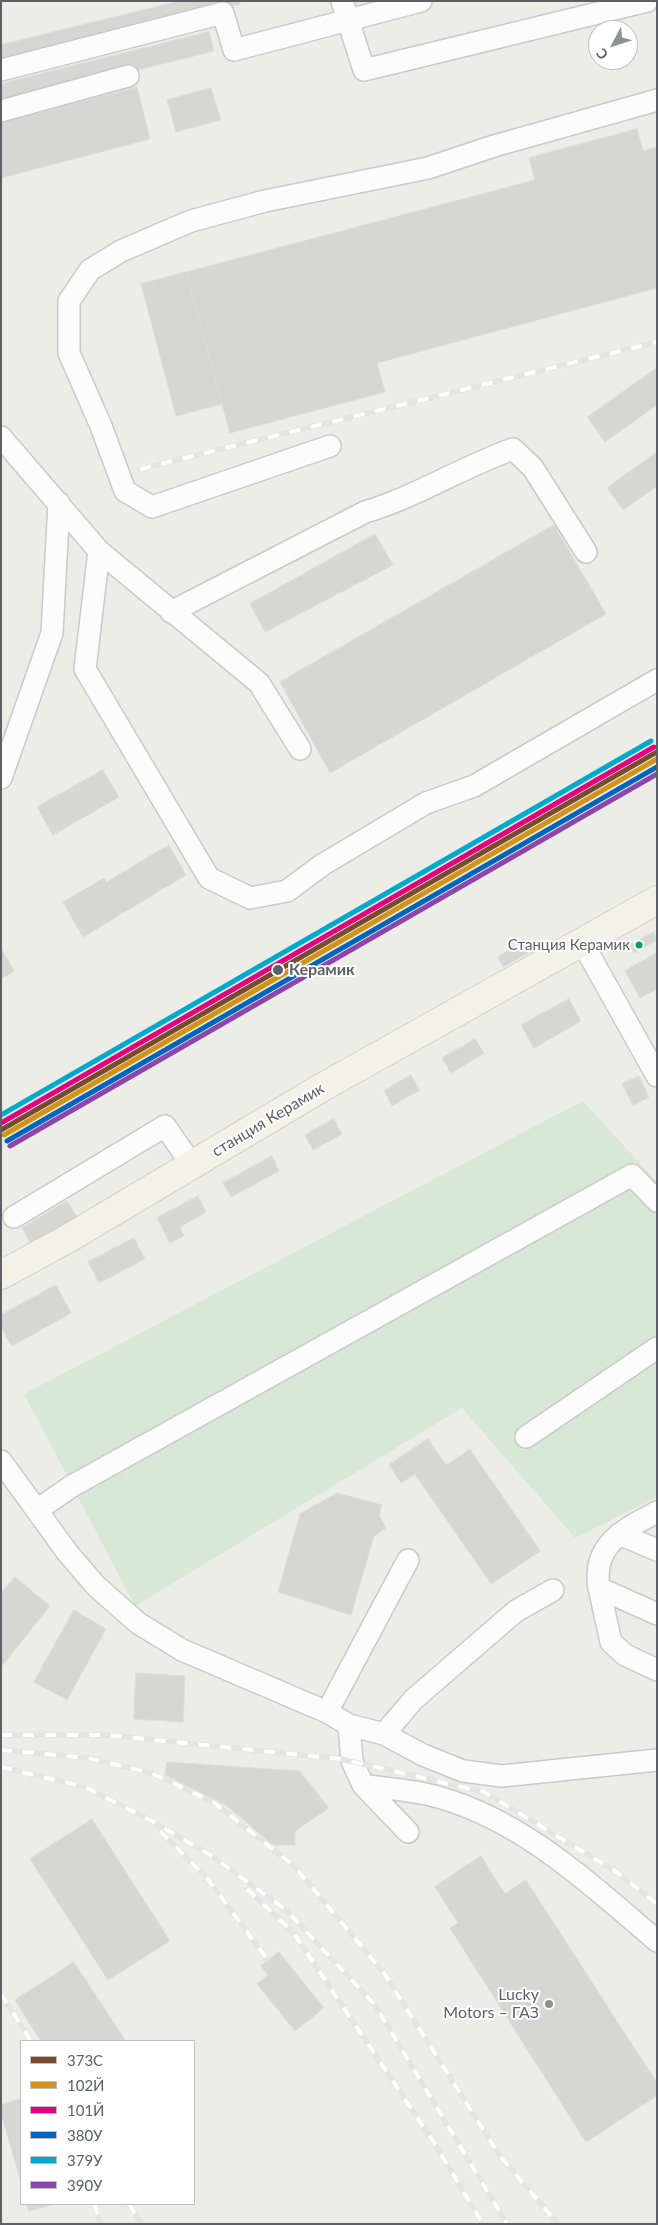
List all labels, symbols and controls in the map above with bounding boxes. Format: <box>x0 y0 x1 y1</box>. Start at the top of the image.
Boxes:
north arrow <box>588 20 638 70</box>
text: С <box>592 45 611 63</box>
place label: Станция Керамик <box>508 936 630 954</box>
marker: Станция Керамик <box>634 940 644 950</box>
place label: Керамик <box>289 960 355 980</box>
marker: Керамик <box>271 963 285 977</box>
street label: станция Керамик <box>208 1079 328 1161</box>
place label: Lucky Motors – ГАЗ <box>443 1985 539 2023</box>
marker: Lucky Motors – ГАЗ <box>543 1998 555 2010</box>
legend <box>20 2040 195 2205</box>
text: 373C <box>67 2051 103 2069</box>
text: 102Й <box>67 2076 105 2094</box>
text: 101Й <box>67 2101 105 2119</box>
text: 380У <box>67 2126 102 2144</box>
text: 379У <box>67 2151 102 2169</box>
text: 390У <box>67 2176 102 2194</box>

